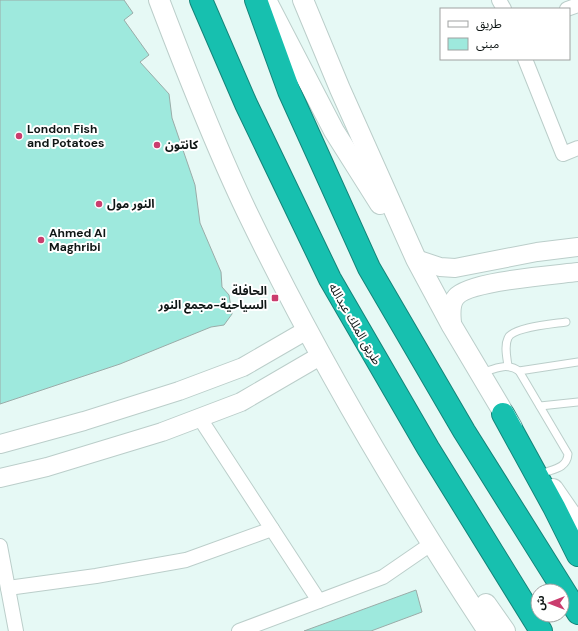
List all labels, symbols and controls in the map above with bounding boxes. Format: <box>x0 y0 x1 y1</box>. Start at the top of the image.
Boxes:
legend <box>440 8 570 60</box>
text: طريق <box>476 16 502 32</box>
text: مبنى <box>476 36 499 52</box>
place label: London Fish and Potatoes <box>27 121 104 151</box>
marker: London Fish and Potatoes <box>14 131 24 141</box>
place label: كانتون <box>165 137 199 153</box>
marker: كانتون <box>152 140 162 150</box>
place label: النور مول <box>107 196 155 212</box>
marker: النور مول <box>94 199 104 209</box>
place label: Ahmed Al Maghribi <box>49 225 106 255</box>
marker: Ahmed Al Maghribi <box>36 235 46 245</box>
street label: طريق الملك عبدالله <box>325 280 385 368</box>
place label: الحافلة السياحية-مجمع النور <box>158 283 267 314</box>
marker: الحافلة السياحية-مجمع النور <box>270 293 280 303</box>
north arrow <box>530 583 570 623</box>
text: ش <box>533 595 547 611</box>

